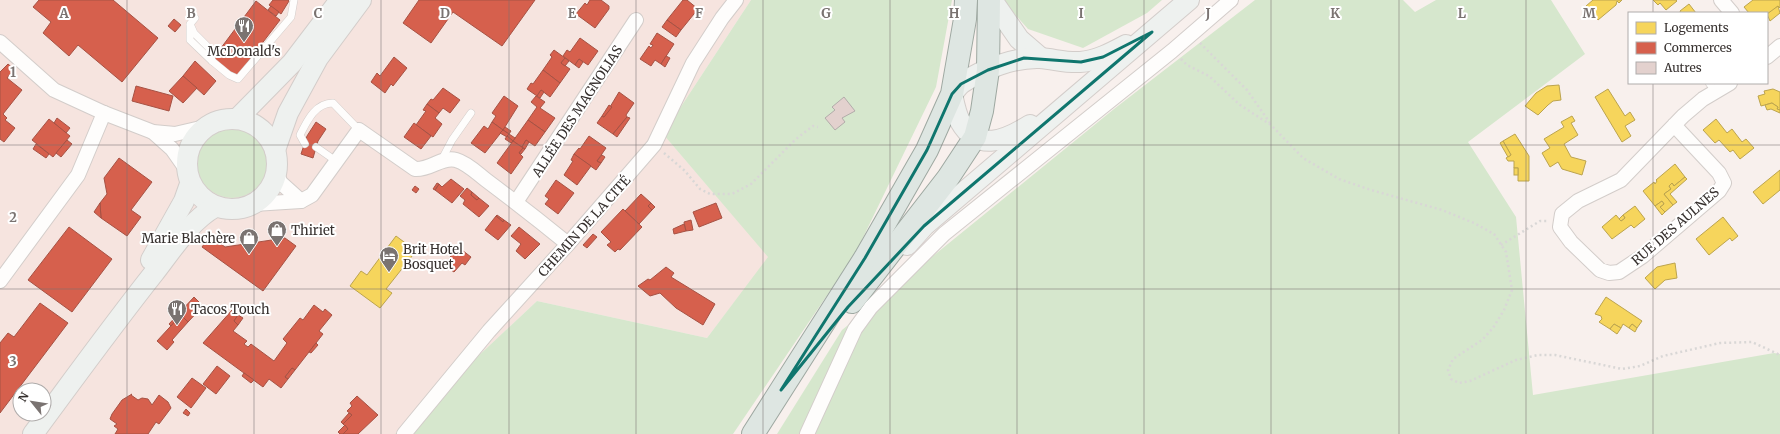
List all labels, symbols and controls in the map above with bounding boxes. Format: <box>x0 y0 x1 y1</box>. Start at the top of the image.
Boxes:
text: A <box>58 5 69 22</box>
text: B <box>186 5 196 22</box>
text: C <box>314 5 323 22</box>
text: D <box>440 5 450 22</box>
text: E <box>568 5 577 22</box>
text: F <box>695 5 703 22</box>
text: G <box>821 5 831 22</box>
text: H <box>949 5 960 22</box>
text: I <box>1078 5 1084 22</box>
text: J <box>1204 5 1211 22</box>
text: K <box>1330 5 1340 22</box>
text: L <box>1458 5 1467 22</box>
text: M <box>1582 5 1596 22</box>
legend <box>1628 12 1768 84</box>
restaurant icon: McDonald's <box>233 15 255 43</box>
text: Logements <box>1664 20 1729 35</box>
text: Commerces <box>1664 40 1732 55</box>
street label: ALLÉE DES MAGNOLIAS <box>527 41 627 181</box>
place label: McDonald's <box>207 43 281 60</box>
text: Autres <box>1663 60 1702 75</box>
text: 1 <box>10 64 16 81</box>
street label: CHEMIN DE LA CITÉ <box>534 171 635 280</box>
street label: RUE DES AULNES <box>1628 183 1723 269</box>
text: 2 <box>9 209 17 226</box>
shop icon: Thiriet <box>266 219 288 247</box>
place label: Thiriet <box>291 222 335 239</box>
shop icon: Marie Blachère <box>238 227 260 255</box>
place label: Marie Blachère <box>142 230 235 247</box>
place label: Brit Hotel Bosquet <box>403 241 463 273</box>
hotel icon: Brit Hotel Bosquet <box>378 245 400 273</box>
restaurant icon: Tacos Touch <box>166 298 188 326</box>
place label: Tacos Touch <box>191 301 270 318</box>
text: 3 <box>9 353 17 370</box>
north arrow <box>12 382 52 422</box>
text: N <box>15 389 32 404</box>

